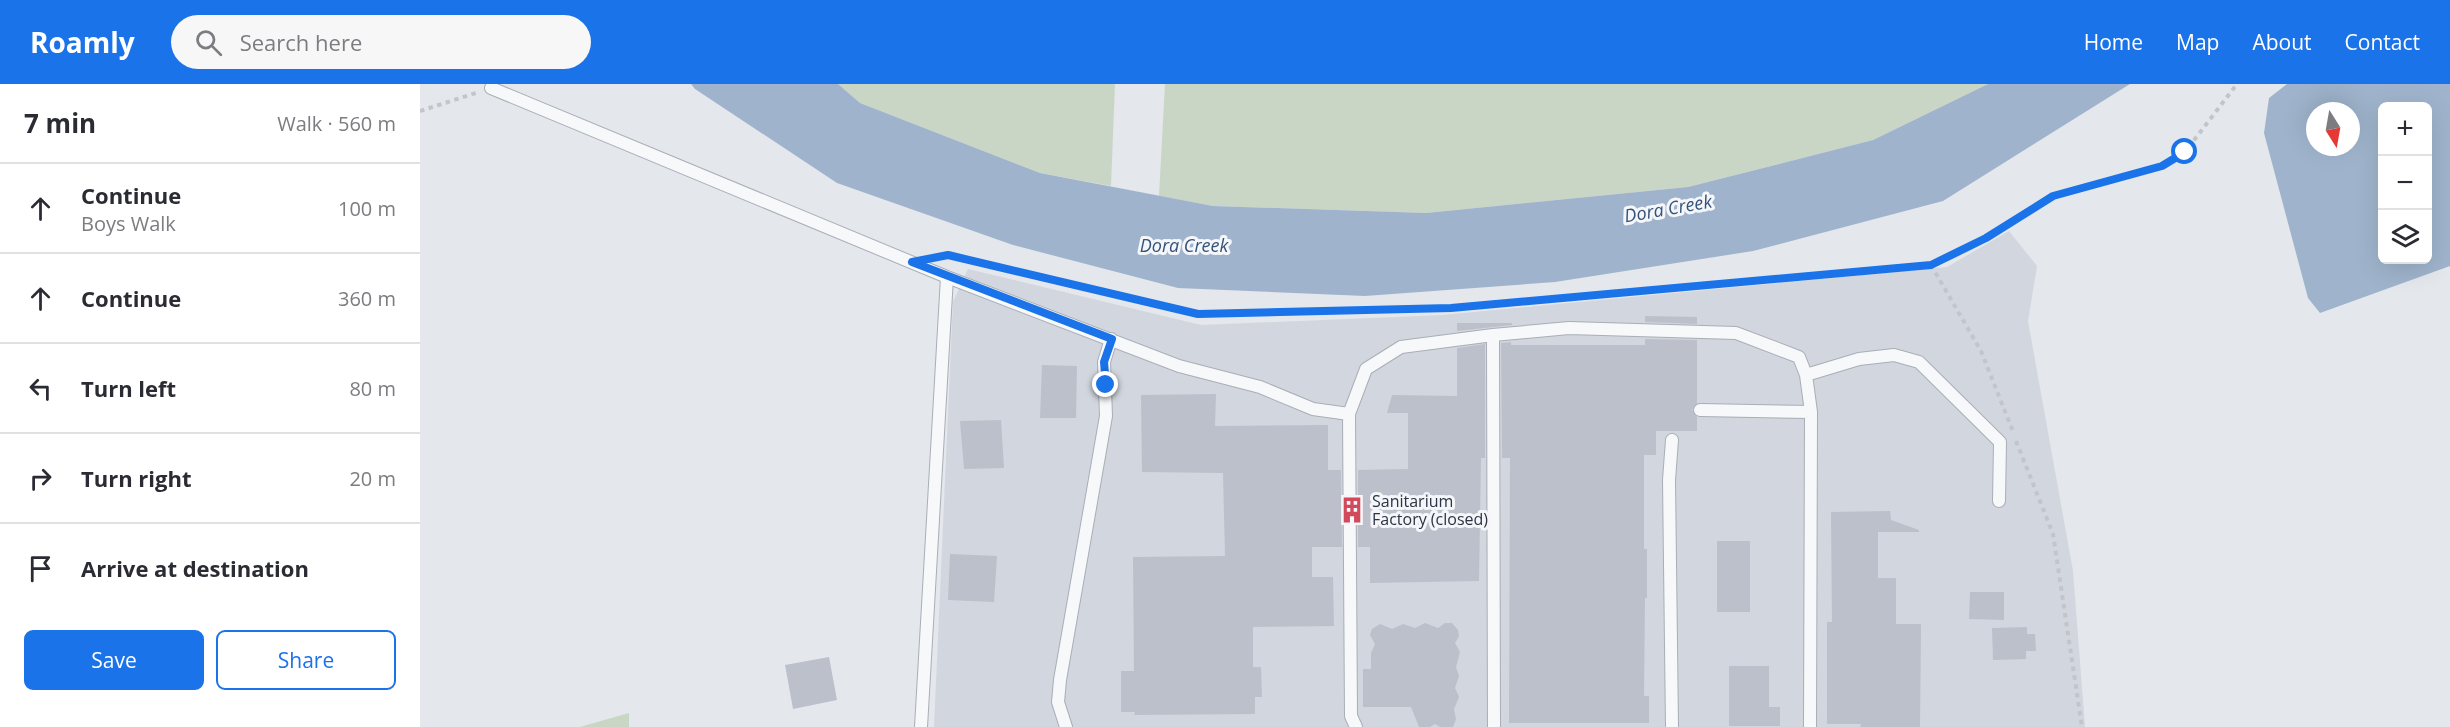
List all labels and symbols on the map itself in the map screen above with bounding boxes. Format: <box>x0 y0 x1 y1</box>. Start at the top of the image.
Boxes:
north arrow <box>2306 102 2360 156</box>
route start <box>2171 138 2197 164</box>
water label: Dora Creek <box>1622 188 1715 228</box>
water label: Dora Creek <box>1140 233 1229 257</box>
route end <box>1092 371 1118 397</box>
place label: Sanitarium Factory (closed) <box>1372 490 1488 530</box>
building icon: Sanitarium Factory (closed) <box>1337 495 1367 525</box>

